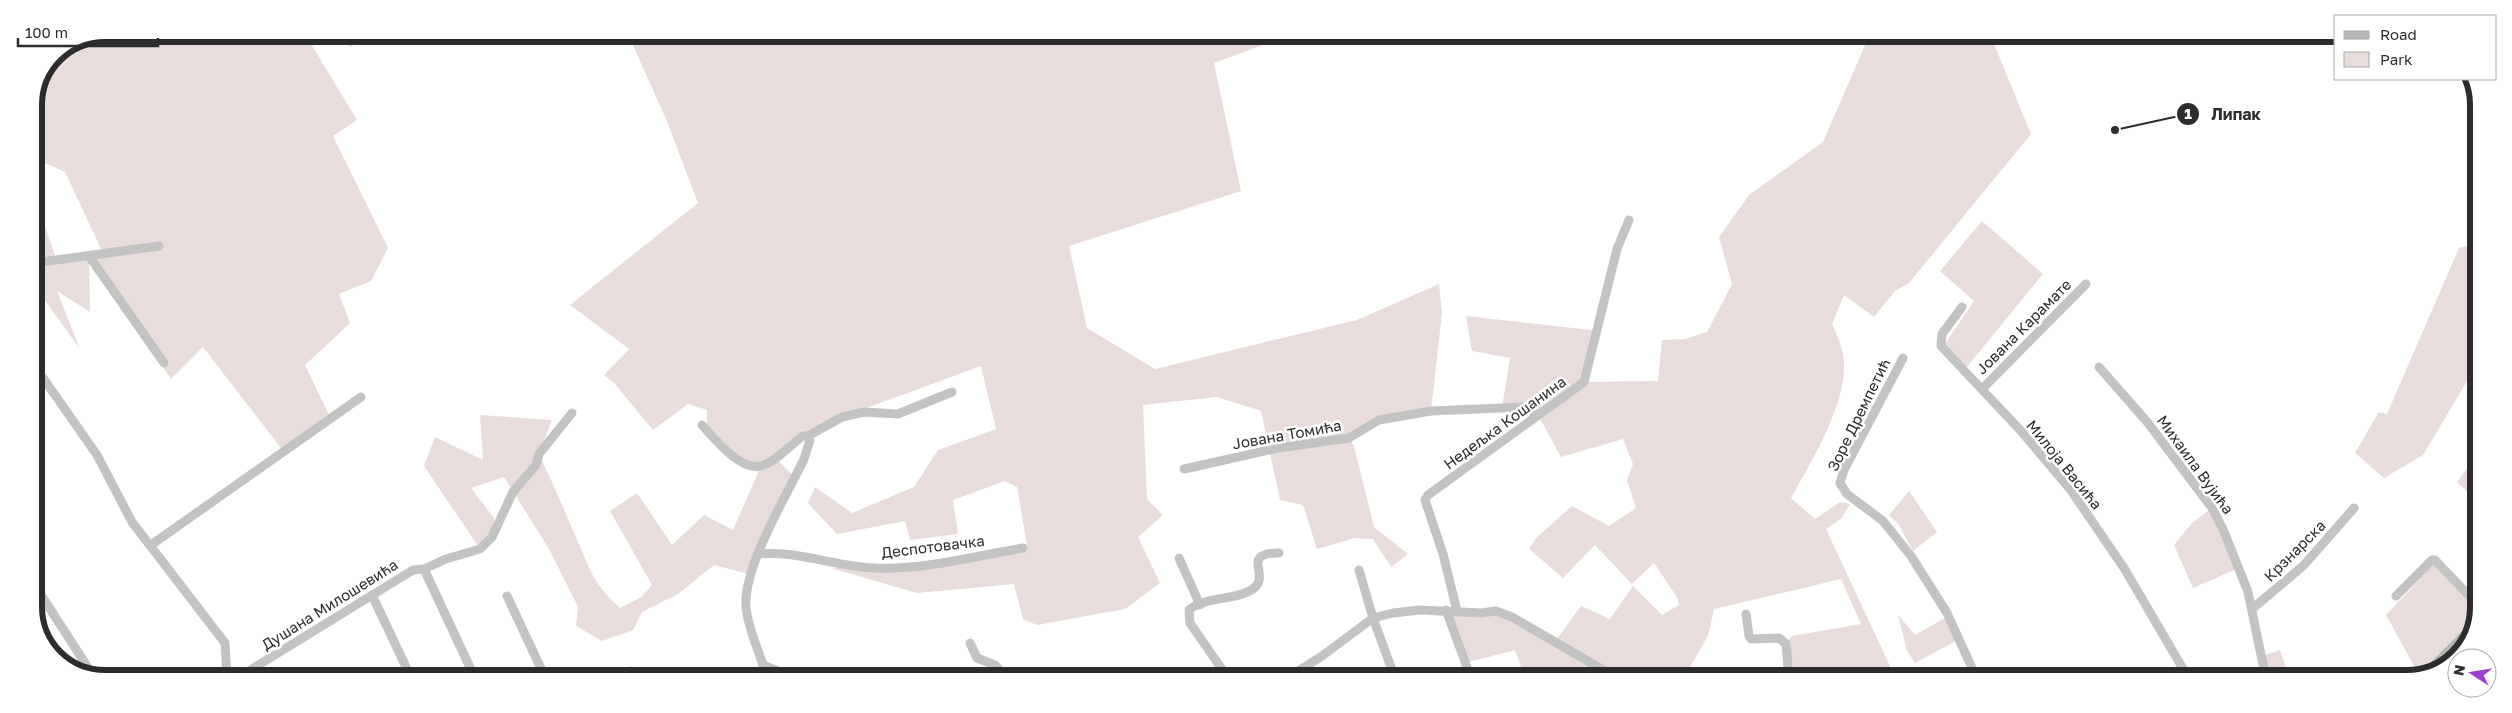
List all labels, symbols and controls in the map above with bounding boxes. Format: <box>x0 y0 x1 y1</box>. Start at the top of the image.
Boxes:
scale bar <box>18 15 158 47</box>
legend <box>2334 15 2497 80</box>
text: 100 m <box>25 23 68 41</box>
text: Road <box>2380 25 2417 43</box>
text: Park <box>2380 50 2413 68</box>
callout: Липак <box>2176 98 2270 129</box>
text: 1 <box>2184 104 2192 122</box>
text: Липак <box>2211 104 2262 124</box>
street label: Јована Карамате <box>1972 275 2075 378</box>
street label: Зоре Дремпетић <box>1823 355 1893 474</box>
street label: Недељка Кошанина <box>1440 372 1569 473</box>
street label: Михаила Вујића <box>2154 411 2238 517</box>
street label: Јована Томића <box>1231 416 1343 452</box>
street label: Милоја Васића <box>2023 416 2106 513</box>
street label: Крзнарска <box>2260 516 2329 585</box>
street label: Деспотовачка <box>880 531 986 561</box>
street label: Душана Милошевића <box>258 555 401 653</box>
north arrow <box>2447 648 2497 698</box>
text: N <box>2449 663 2468 677</box>

